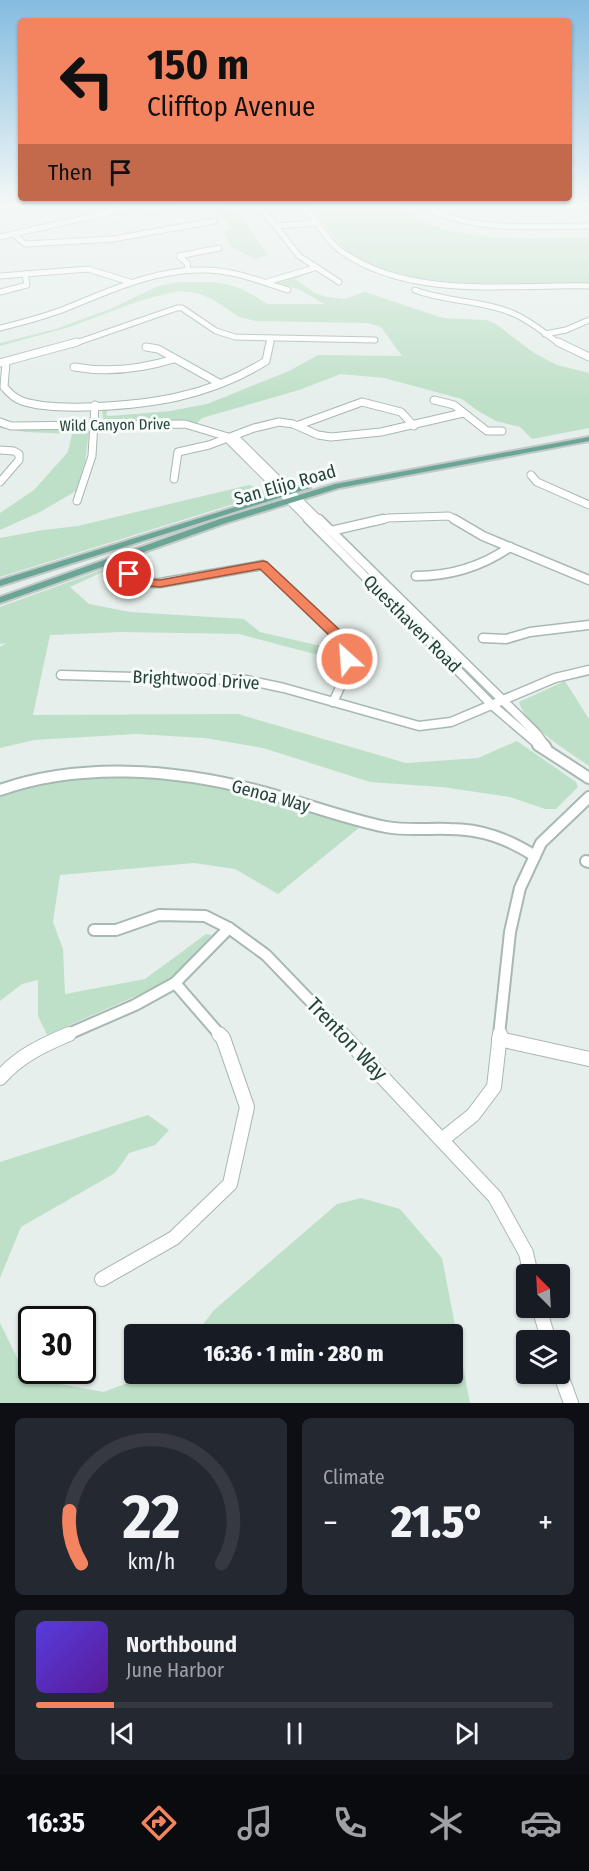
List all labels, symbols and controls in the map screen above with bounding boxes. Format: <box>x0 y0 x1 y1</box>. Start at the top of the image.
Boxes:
text: 150 m <box>147 40 249 90</box>
icon: left <box>48 42 126 120</box>
text: Clifftop Avenue <box>147 91 315 123</box>
icon: arrive <box>104 156 137 189</box>
text: Then <box>48 159 92 186</box>
street label: Wild Canyon Drive <box>59 415 171 435</box>
street label: San Elijo Road <box>232 460 338 510</box>
pin <box>103 548 154 599</box>
icon: arrive <box>112 557 145 590</box>
street label: Questhaven Road <box>359 571 465 677</box>
position arrow <box>315 627 379 691</box>
street label: Brightwood Drive <box>132 666 260 694</box>
street label: Genoa Way <box>229 775 313 817</box>
street label: Trenton Way <box>301 992 393 1086</box>
north arrow <box>516 1264 570 1318</box>
map controls <box>516 1264 570 1384</box>
speed limit sign: 30 <box>18 1306 96 1384</box>
button: layers <box>516 1330 570 1384</box>
text: 16:36 · 1 min · 280 m <box>203 1340 384 1367</box>
text: Climate <box>323 1465 385 1489</box>
text: 22 <box>121 1480 180 1555</box>
text: 21.5° <box>391 1495 485 1549</box>
text: − <box>323 1503 338 1543</box>
text: + <box>538 1503 553 1543</box>
text: km/h <box>127 1549 175 1575</box>
text: Northbound <box>126 1631 237 1658</box>
text: June Harbor <box>126 1658 224 1682</box>
icon: previous <box>106 1717 139 1750</box>
icon: pause <box>278 1717 311 1750</box>
icon: next <box>450 1717 483 1750</box>
icon: directions <box>138 1802 180 1844</box>
icon: music <box>234 1802 276 1844</box>
icon: phone <box>329 1802 371 1844</box>
icon: climate <box>425 1802 467 1844</box>
icon: car <box>520 1802 562 1844</box>
text: 16:35 <box>27 1807 85 1839</box>

